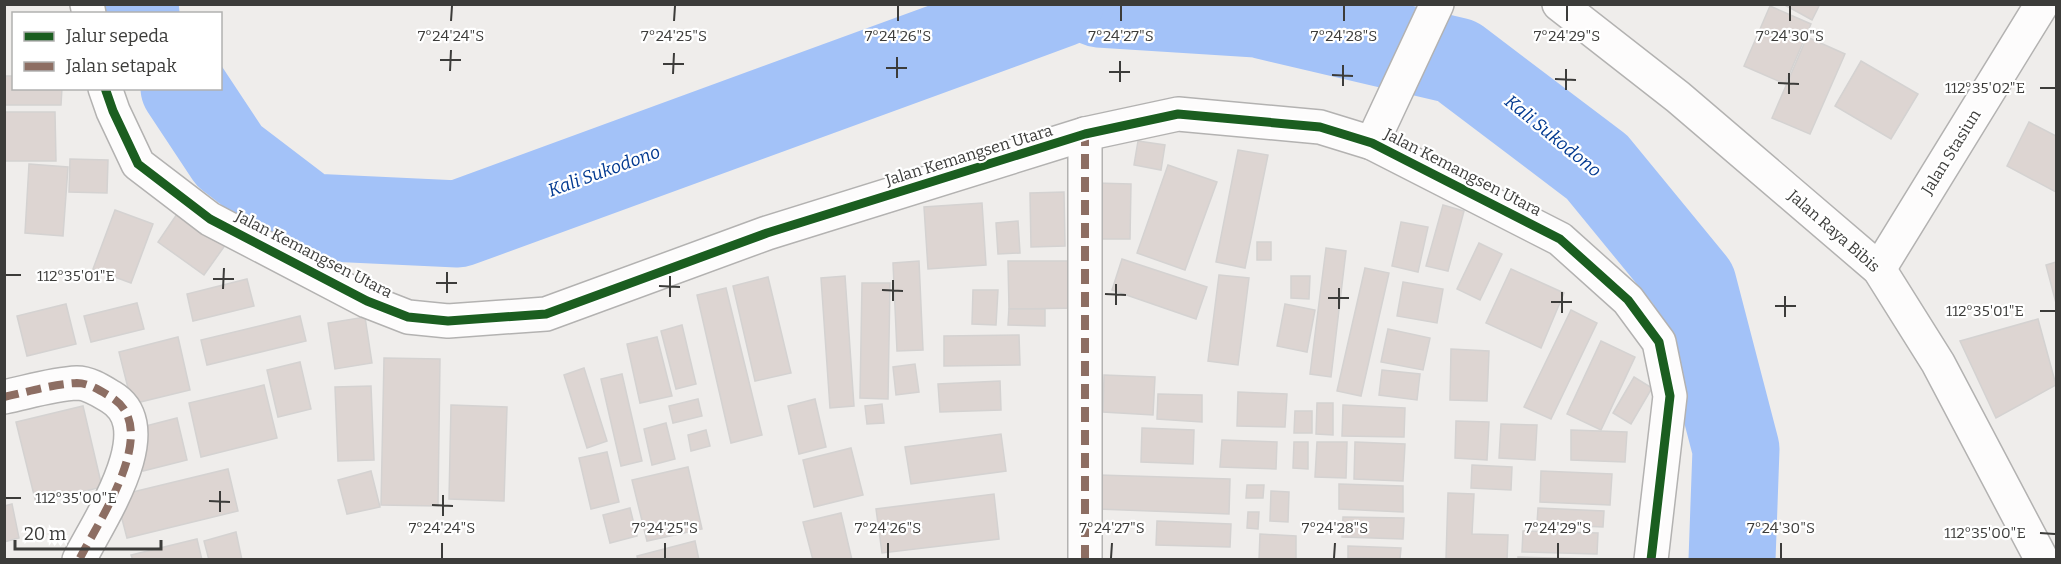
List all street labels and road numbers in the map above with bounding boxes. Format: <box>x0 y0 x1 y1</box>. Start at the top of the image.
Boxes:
street label: Jalan Stasiun <box>1917 106 1985 199</box>
street label: Jalan Kemangsen Utara <box>882 120 1055 190</box>
street label: Jalan Kemangsen Utara <box>1380 124 1545 220</box>
street label: Jalan Raya Bibis <box>1784 185 1884 276</box>
street label: Jalan Kemangsen Utara <box>231 206 396 302</box>

